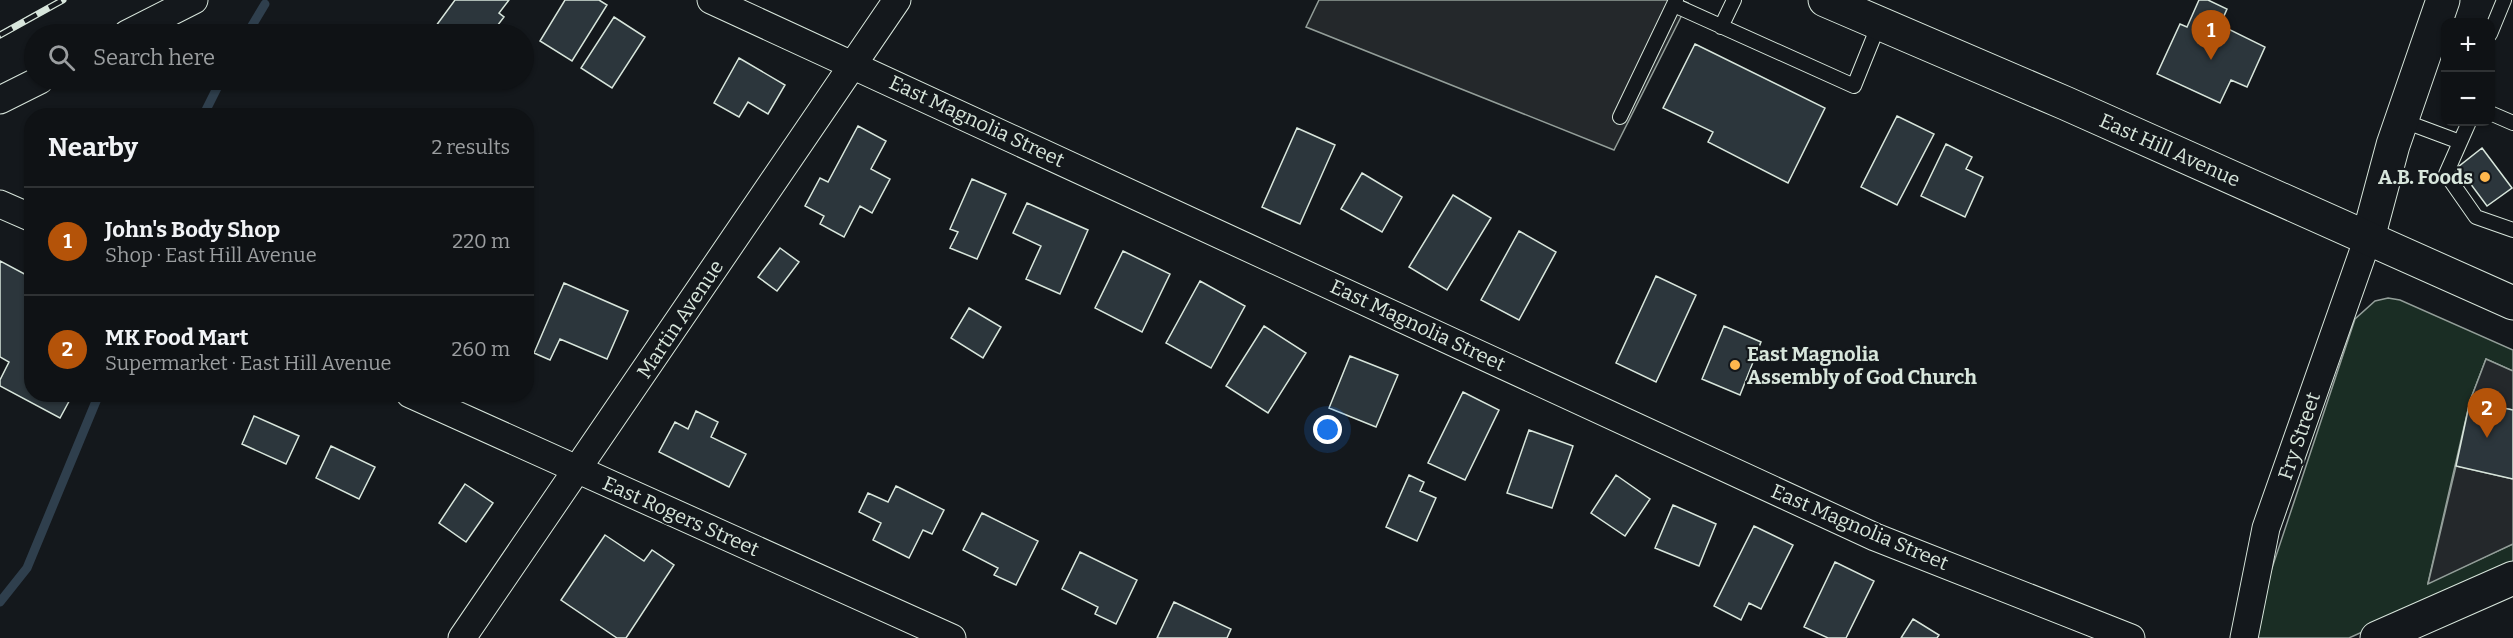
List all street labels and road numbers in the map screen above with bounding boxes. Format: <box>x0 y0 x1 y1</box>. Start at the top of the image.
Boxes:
street label: East Magnolia Street <box>886 70 1068 172</box>
street label: East Hill Avenue <box>2096 108 2244 192</box>
street label: Martin Avenue <box>632 255 728 383</box>
street label: East Magnolia Street <box>1327 274 1509 376</box>
street label: Fry Street <box>2273 389 2325 483</box>
street label: East Rogers Street <box>599 471 763 561</box>
street label: East Magnolia Street <box>1768 479 1952 575</box>

